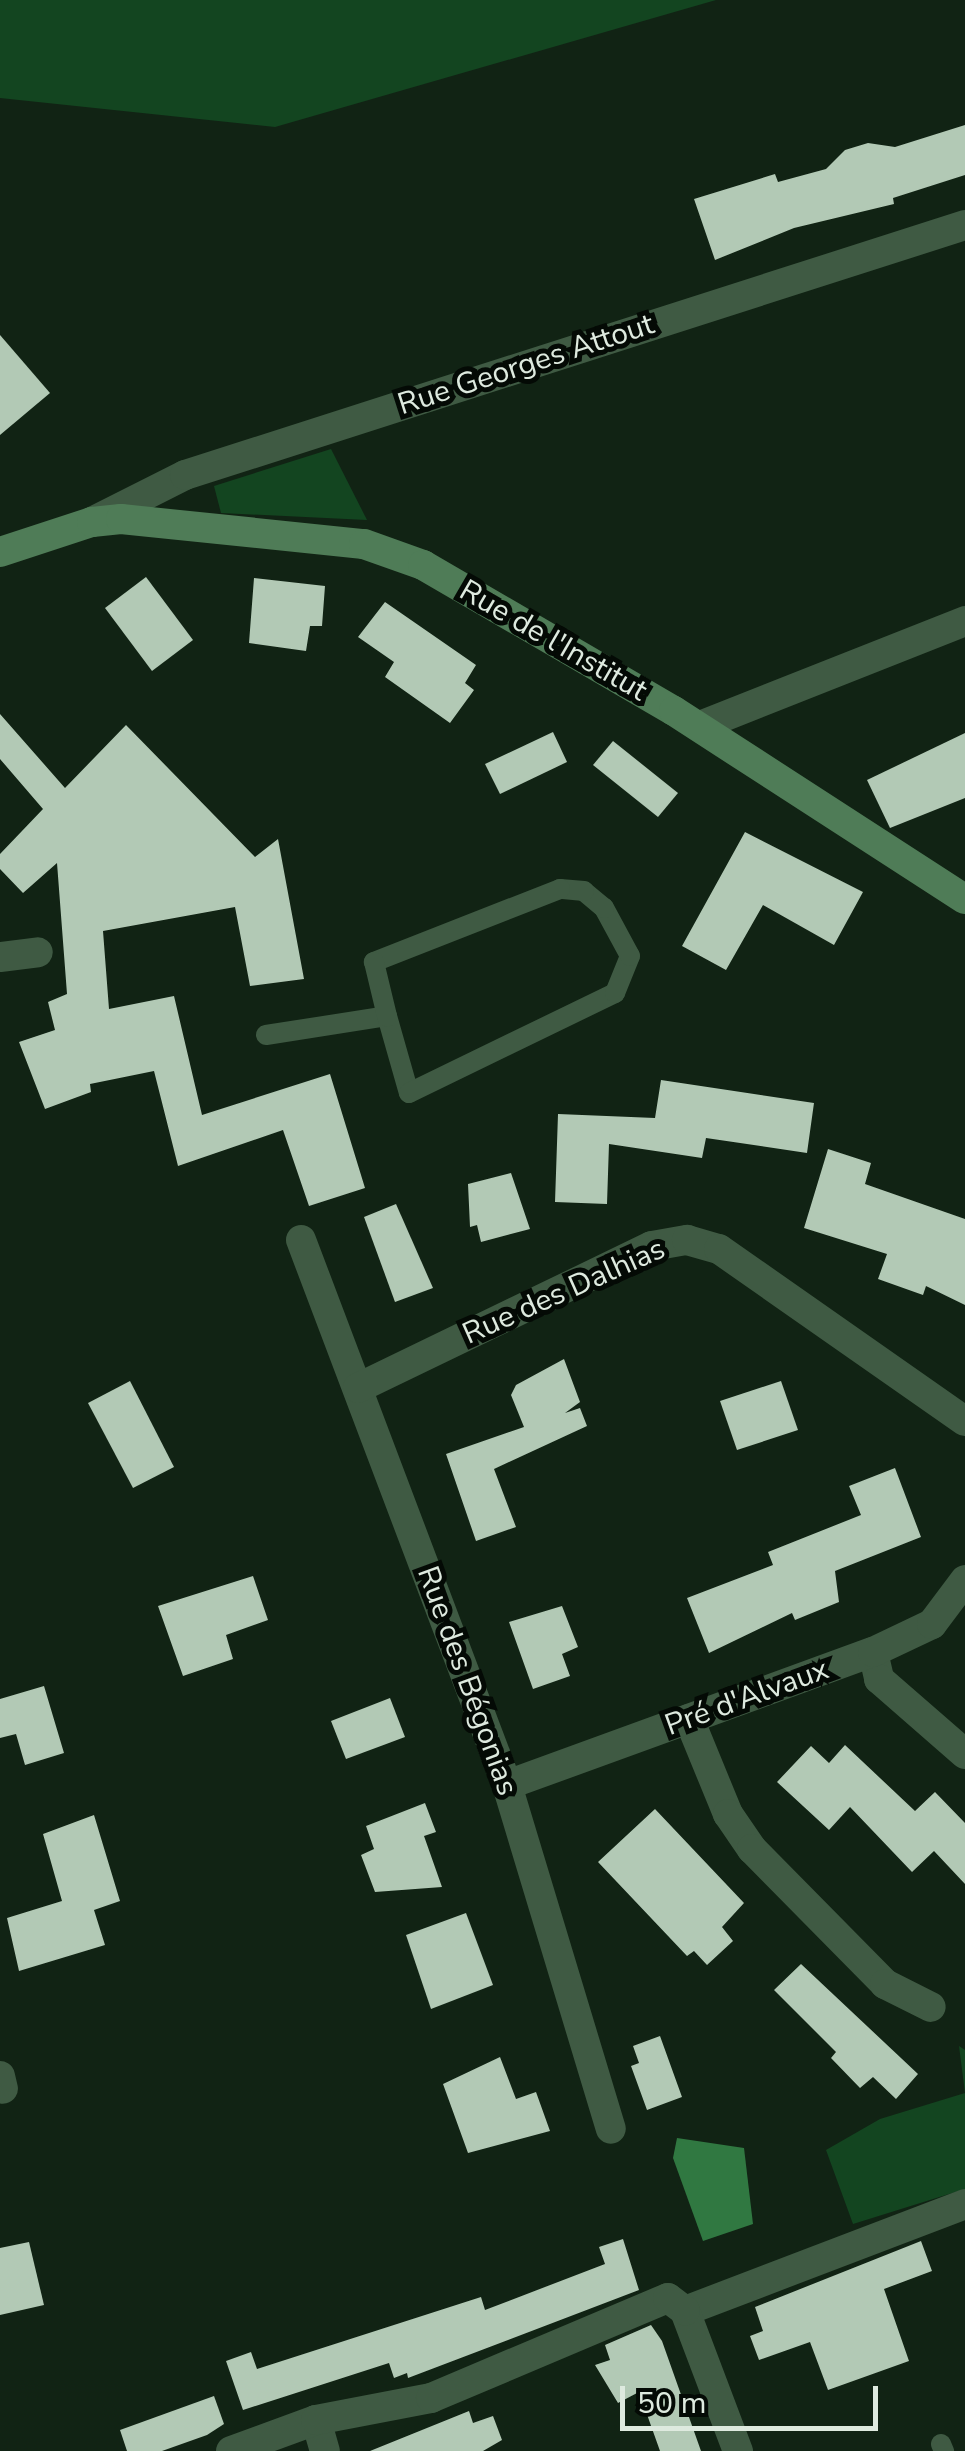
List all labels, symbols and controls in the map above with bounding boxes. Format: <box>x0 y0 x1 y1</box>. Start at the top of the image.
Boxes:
street label: Rue Georges Attout <box>393 307 659 423</box>
street label: Rue de l'Institut <box>453 573 653 709</box>
street label: Rue des Dalhias <box>457 1231 671 1353</box>
street label: Rue des Bégonias <box>409 1562 525 1800</box>
street label: Pré d'Alvaux <box>660 1652 834 1744</box>
scale bar <box>625 2366 882 2428</box>
text: 50 m <box>637 2383 706 2424</box>

